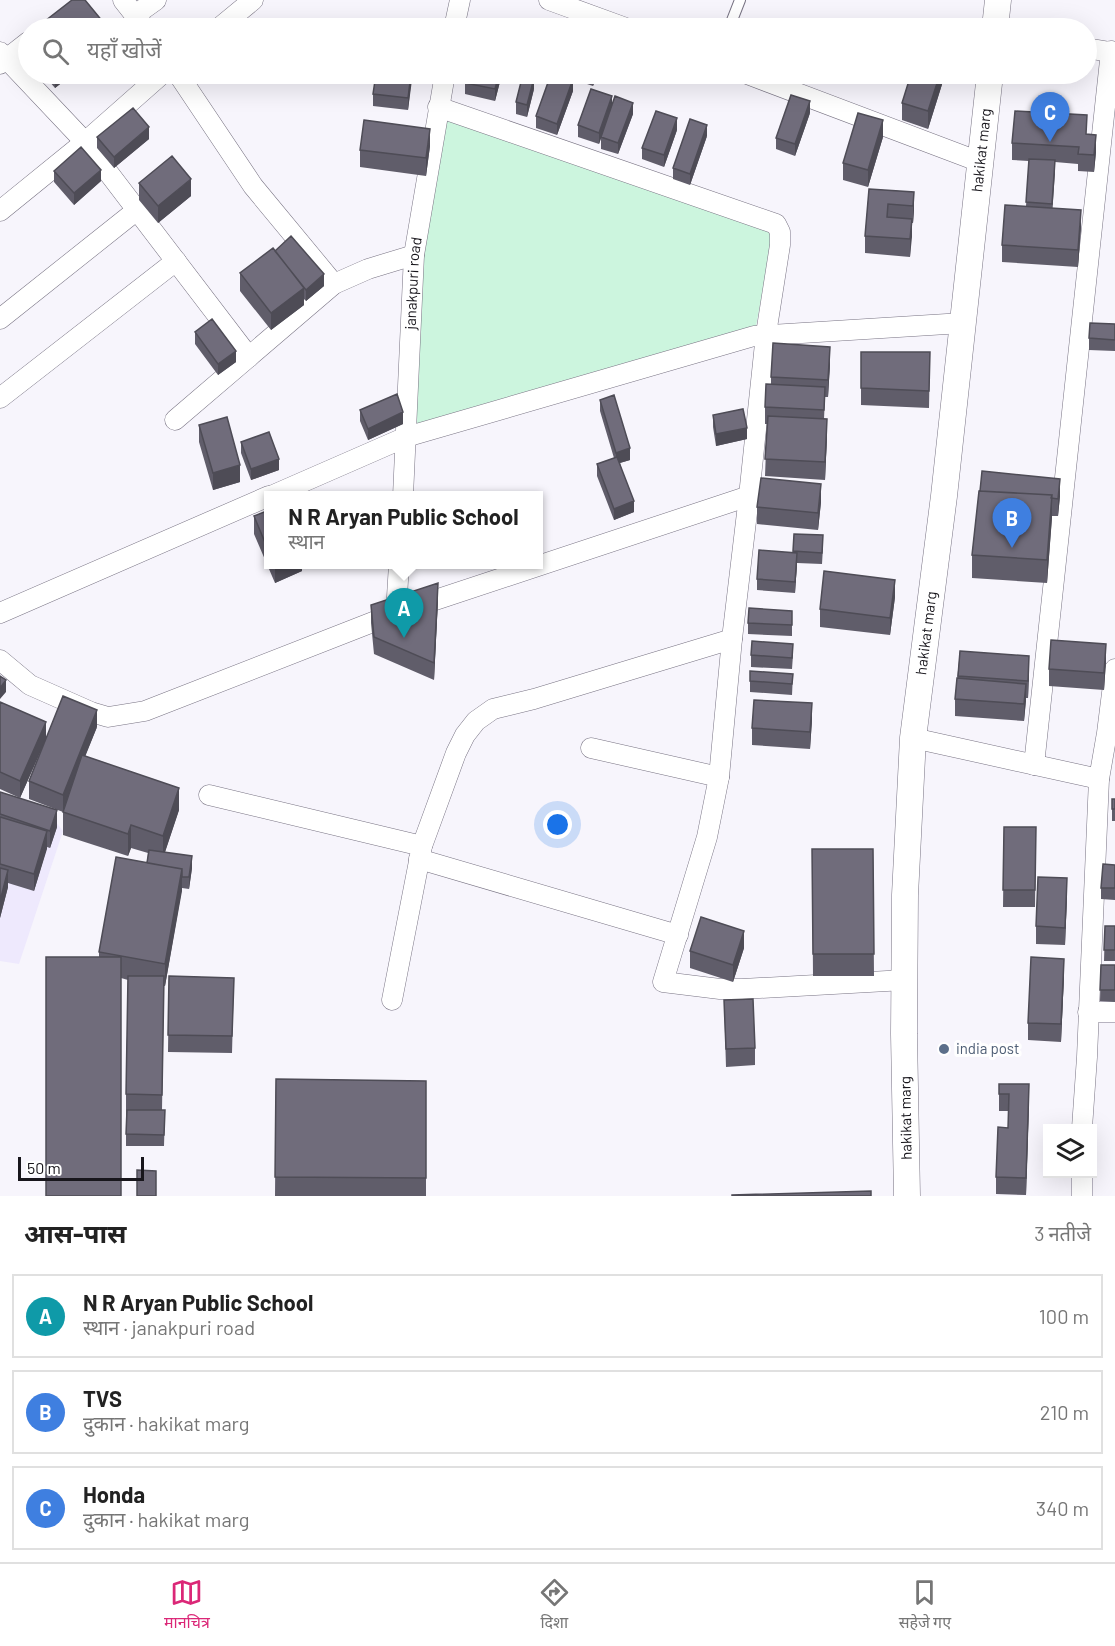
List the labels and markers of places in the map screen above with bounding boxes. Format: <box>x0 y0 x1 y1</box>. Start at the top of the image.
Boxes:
pin: C <box>1030 92 1070 142</box>
pin: B <box>992 498 1032 548</box>
pin: A <box>384 588 424 638</box>
place label: india post <box>956 1039 1020 1057</box>
marker: india post <box>937 1042 951 1056</box>

